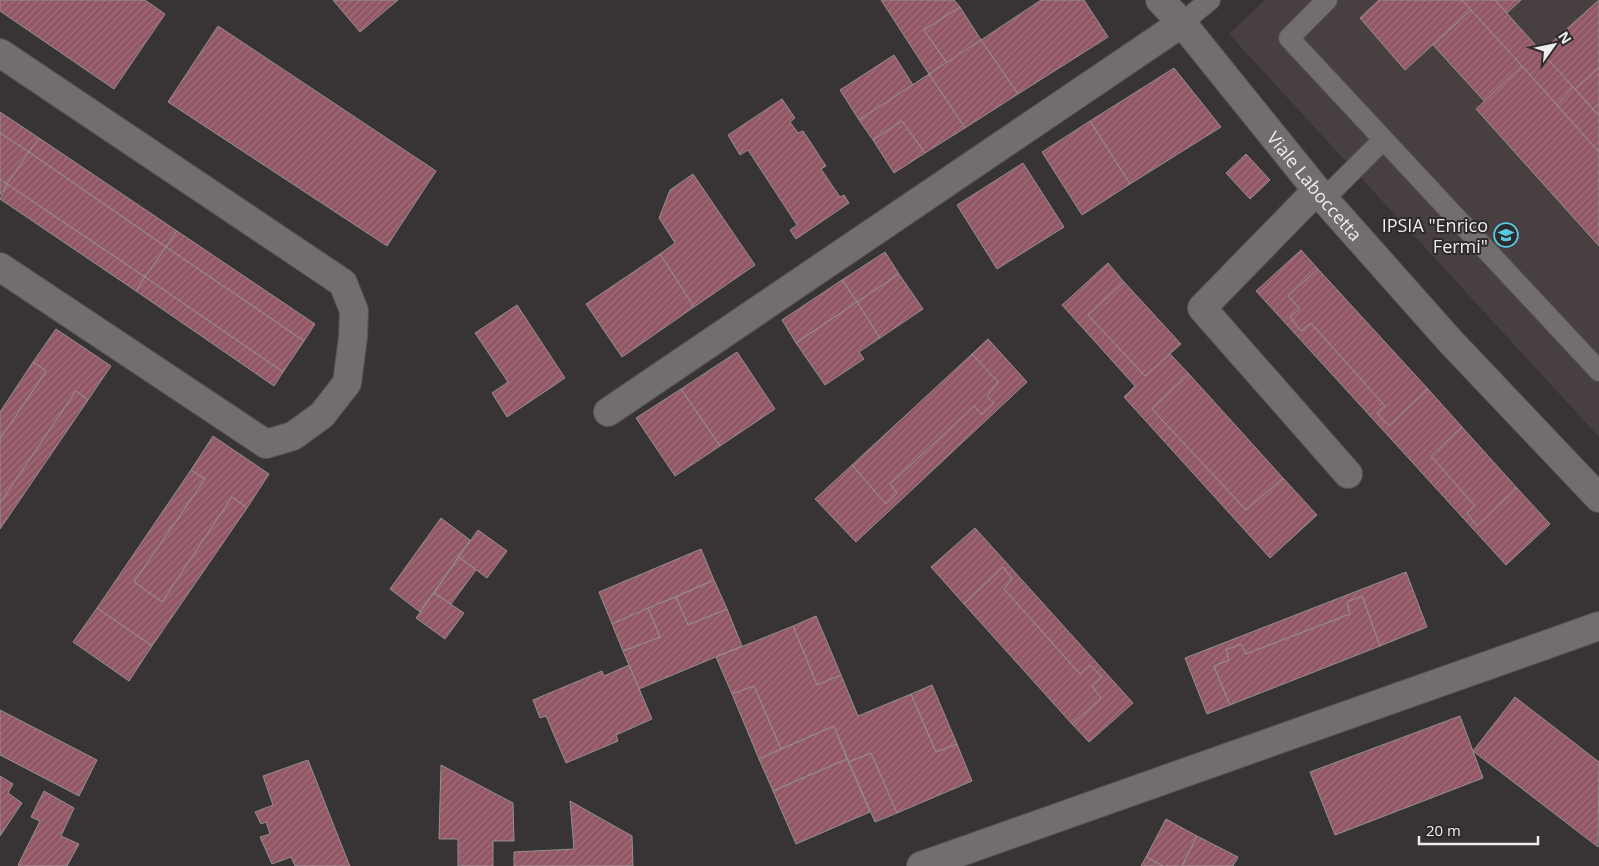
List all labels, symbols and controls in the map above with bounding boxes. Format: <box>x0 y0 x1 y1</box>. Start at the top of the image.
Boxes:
north arrow <box>1529 20 1579 70</box>
text: N <box>1554 28 1576 48</box>
street label: Viale Laboccetta <box>1262 126 1368 246</box>
place label: IPSIA "Enrico Fermi" <box>1382 213 1488 258</box>
school or university icon: IPSIA "Enrico Fermi" <box>1493 222 1519 248</box>
scale bar <box>1419 814 1538 846</box>
text: 20 m <box>1426 820 1461 840</box>

